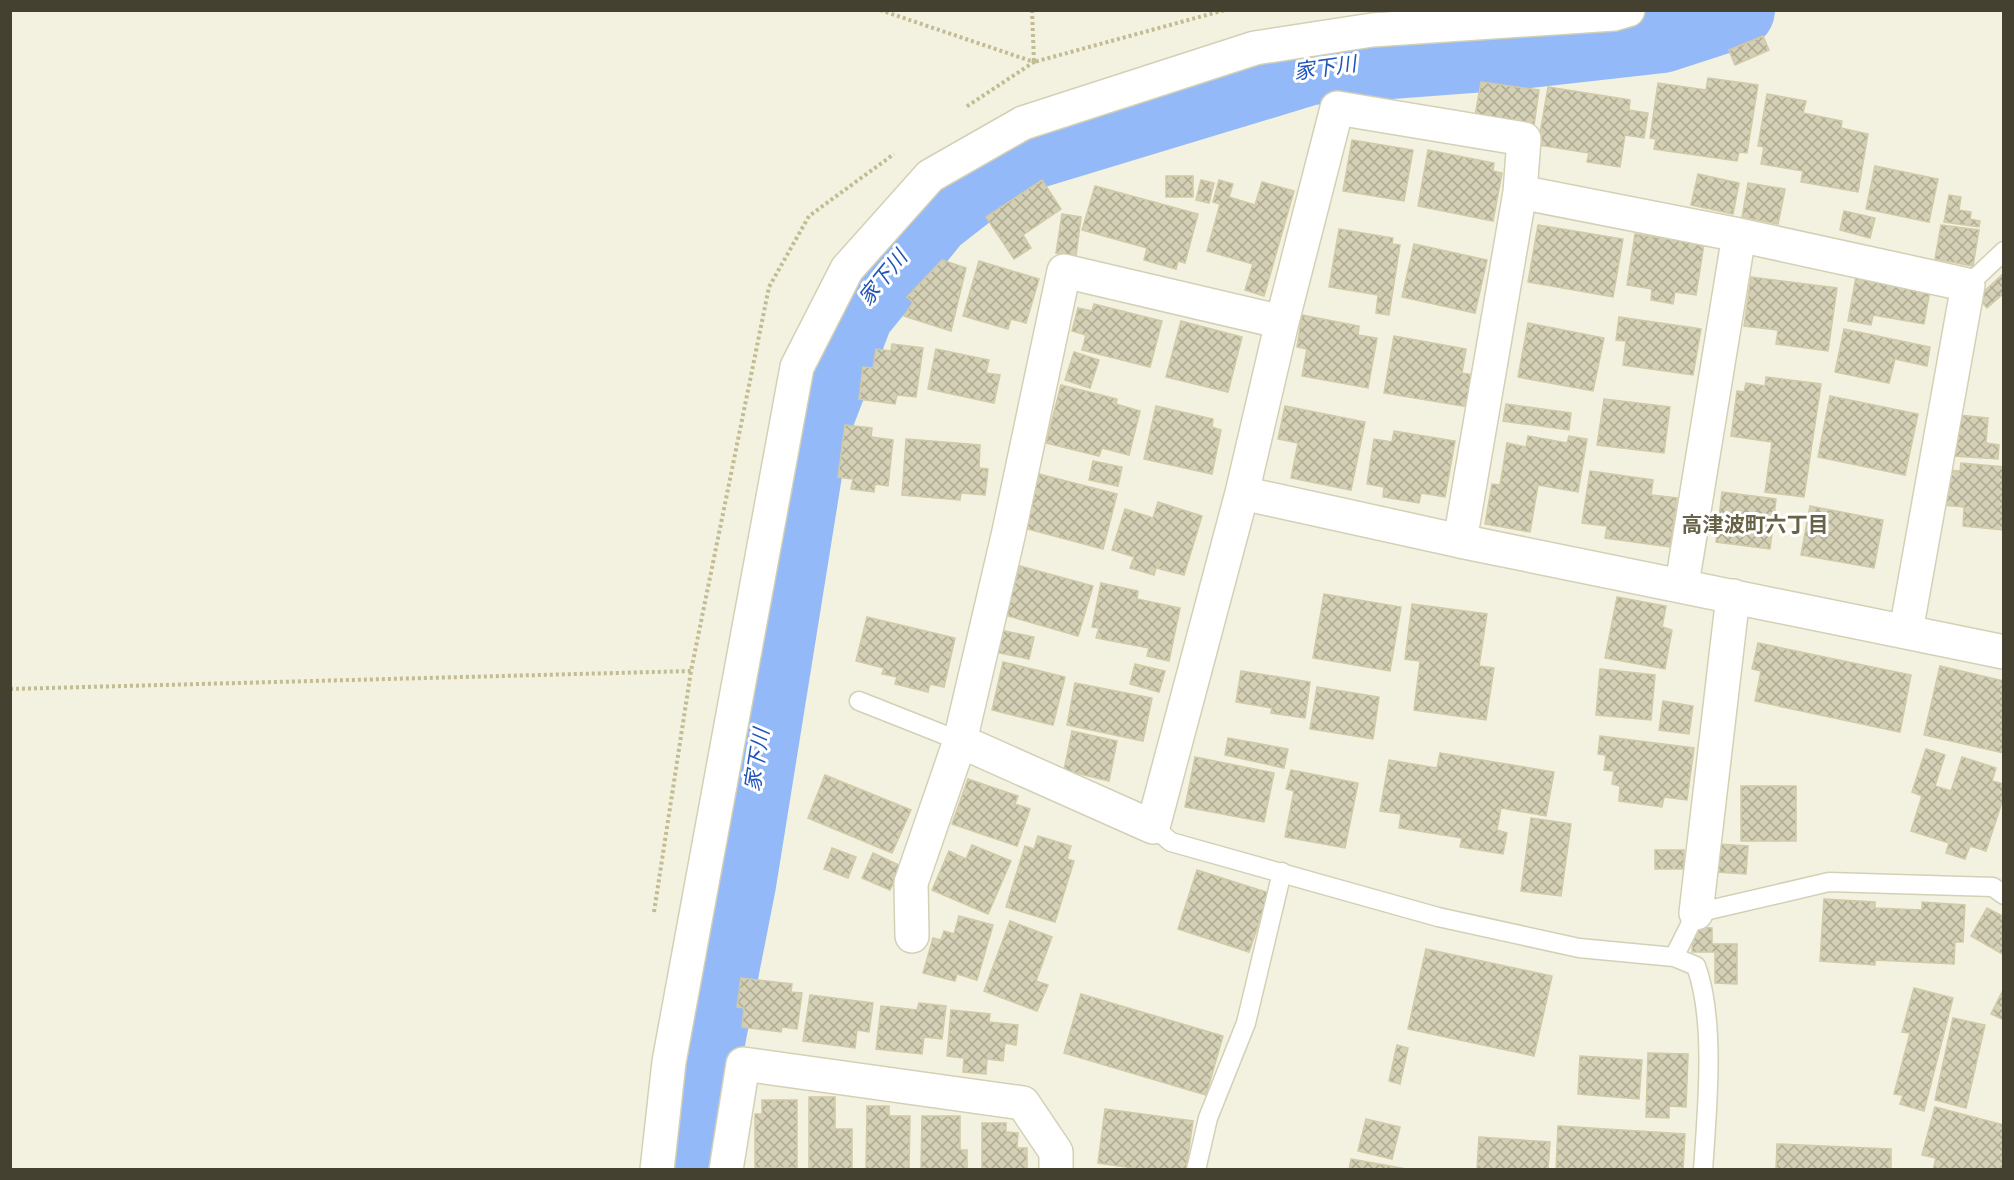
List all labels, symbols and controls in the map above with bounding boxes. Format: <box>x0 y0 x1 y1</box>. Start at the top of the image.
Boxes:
water label: 家下川 <box>1292 48 1360 85</box>
water label: 家下川 <box>852 243 914 311</box>
district label: 高津波町六丁目 <box>1682 510 1829 538</box>
water label: 家下川 <box>737 725 775 793</box>

